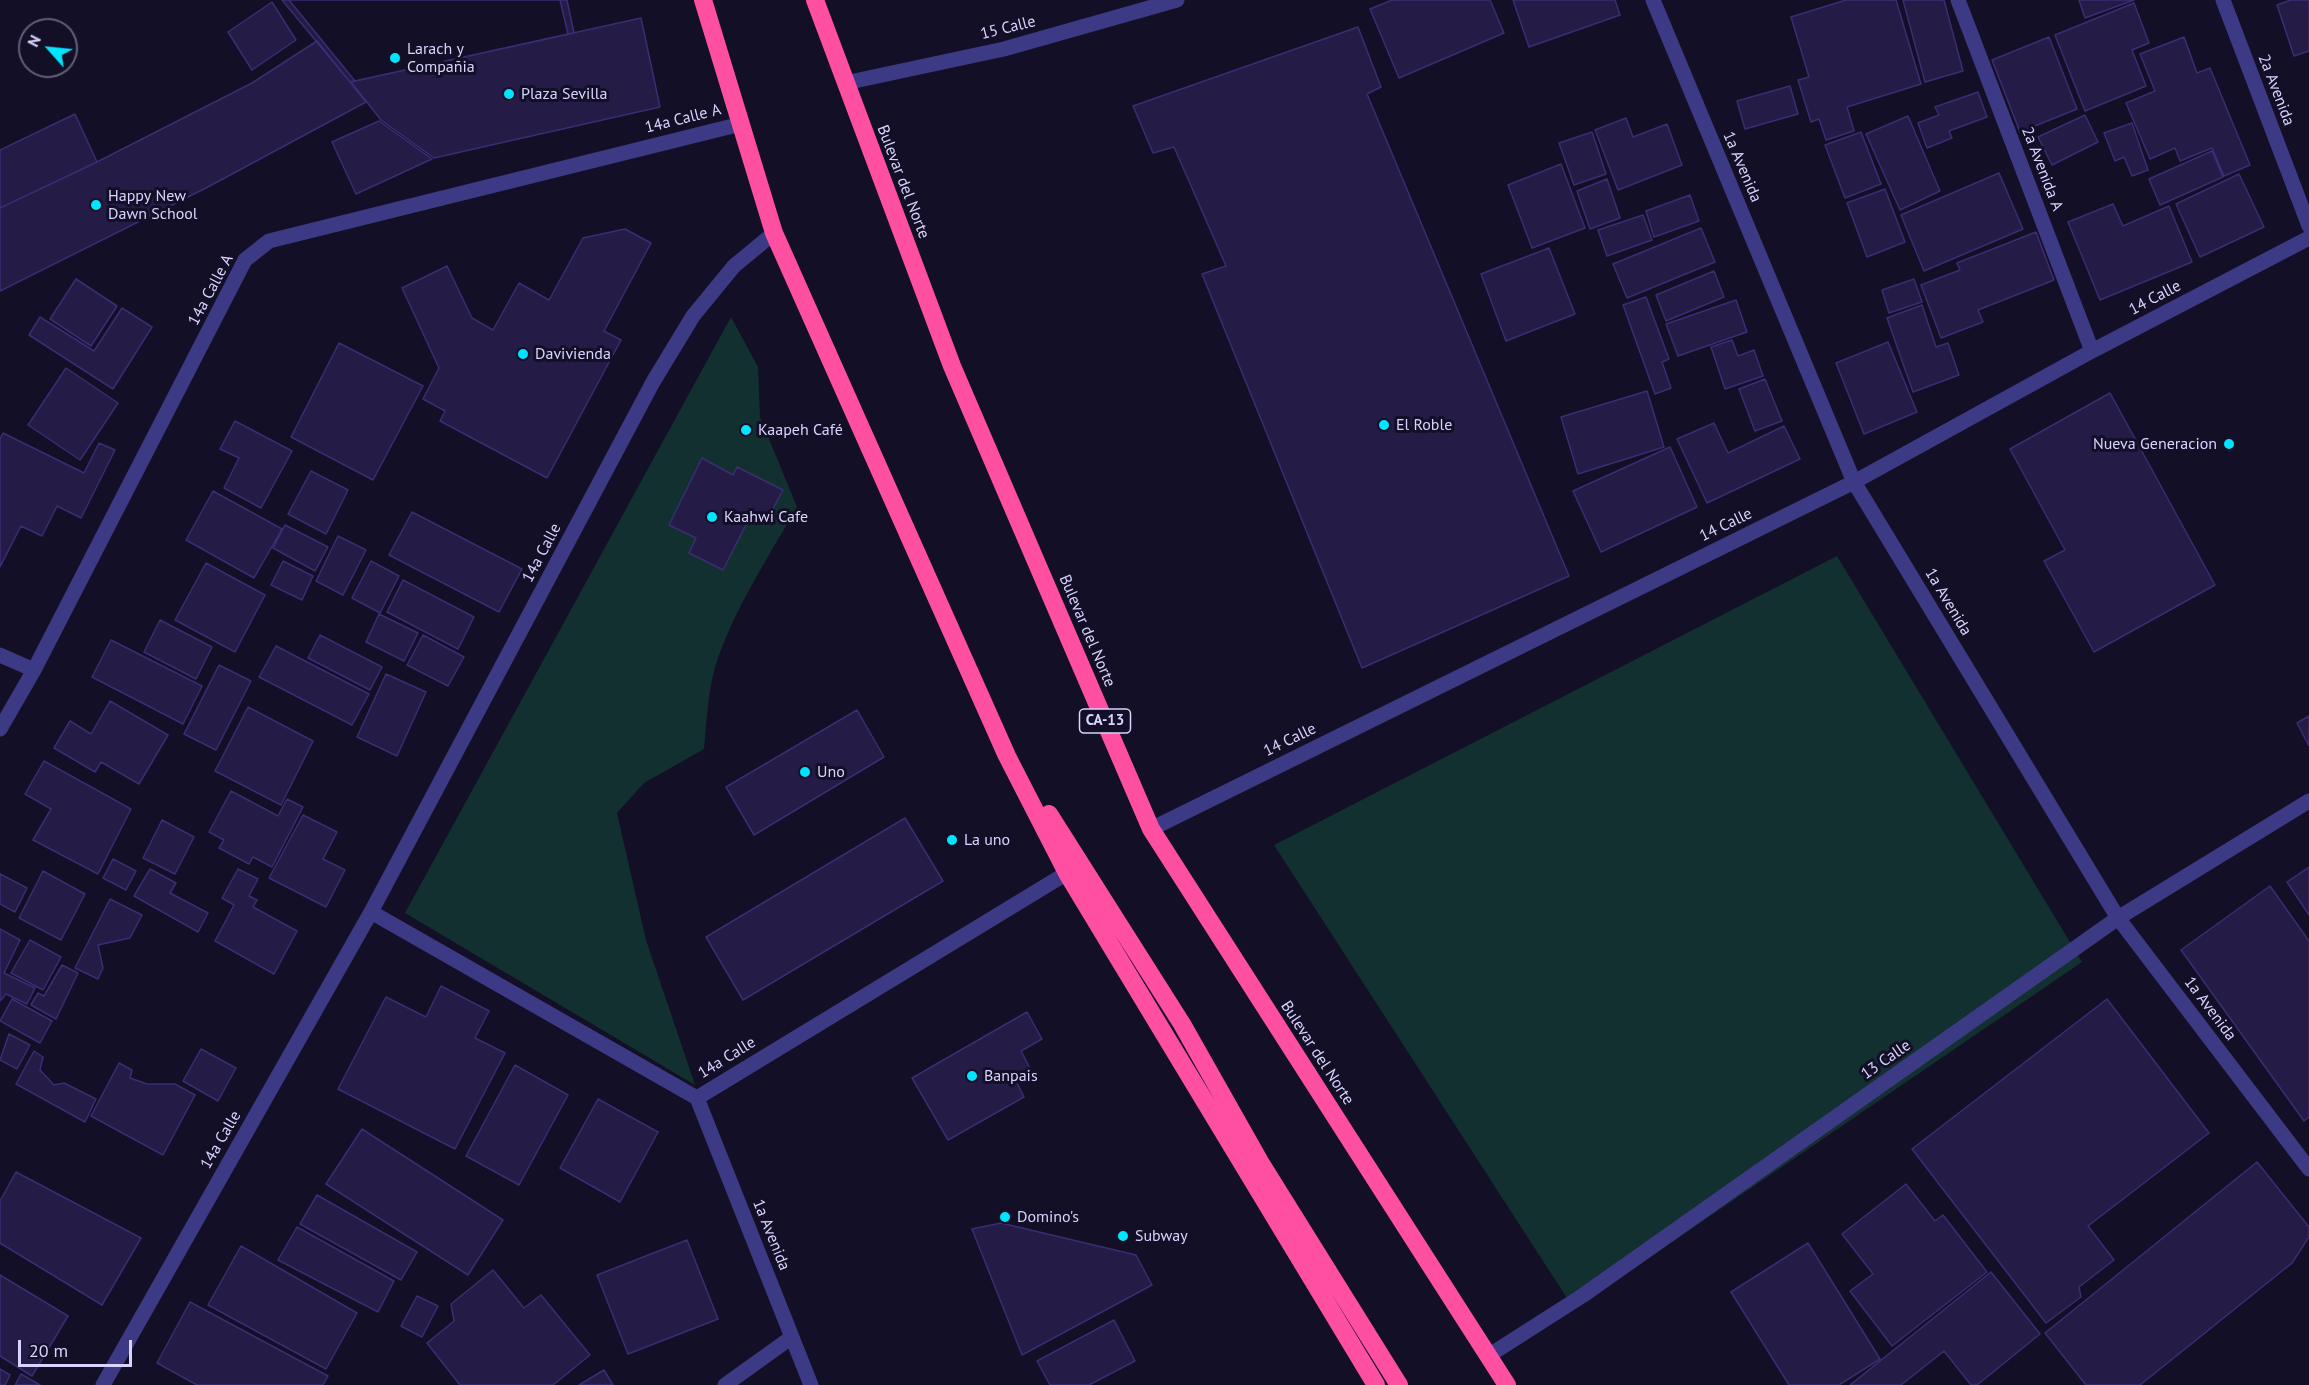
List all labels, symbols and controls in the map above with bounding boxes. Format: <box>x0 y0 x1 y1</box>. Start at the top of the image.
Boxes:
street label: 15 Calle <box>979 12 1037 44</box>
north arrow <box>18 18 78 78</box>
text: N <box>22 32 45 50</box>
place label: Larach y Compañia <box>407 39 475 77</box>
marker: Larach y Compañia <box>388 51 402 65</box>
street label: 2a Avenida <box>2254 52 2298 128</box>
place label: Plaza Sevilla <box>521 84 607 104</box>
marker: Plaza Sevilla <box>502 87 516 101</box>
street label: 14a Calle A <box>643 100 723 138</box>
street label: Bulevar del Norte <box>873 123 933 241</box>
street label: 2a Avenida A <box>2017 124 2067 214</box>
street label: 1a Avenida <box>1719 129 1765 205</box>
place label: Happy New Dawn School <box>108 186 197 224</box>
marker: Happy New Dawn School <box>89 198 103 212</box>
street label: 14a Calle A <box>184 251 238 329</box>
street label: 14 Calle <box>2126 276 2184 320</box>
place label: Davivienda <box>535 344 611 364</box>
marker: Davivienda <box>516 347 530 361</box>
place label: El Roble <box>1396 415 1452 435</box>
marker: El Roble <box>1377 418 1391 432</box>
place label: Kaapeh Café <box>758 420 843 440</box>
marker: Kaapeh Café <box>739 423 753 437</box>
place label: Nueva Generacion <box>2093 434 2217 454</box>
marker: Nueva Generacion <box>2222 437 2236 451</box>
street label: 14 Calle <box>1697 504 1755 546</box>
place label: Kaahwi Cafe <box>724 507 808 527</box>
marker: Kaahwi Cafe <box>705 510 719 524</box>
street label: 14a Calle <box>519 520 565 586</box>
street label: 1a Avenida <box>1920 565 1976 639</box>
street label: Bulevar del Norte <box>1055 572 1119 690</box>
road number: CA-13 <box>1080 709 1130 733</box>
street label: 14 Calle <box>1261 719 1319 761</box>
place label: Uno <box>817 762 845 782</box>
marker: Uno <box>798 765 812 779</box>
place label: La uno <box>964 830 1010 850</box>
marker: La uno <box>945 833 959 847</box>
street label: 1a Avenida <box>2180 973 2240 1045</box>
street label: Bulevar del Norte <box>1276 997 1358 1109</box>
street label: 14a Calle <box>695 1033 759 1083</box>
street label: 13 Calle <box>1858 1036 1914 1084</box>
place label: Banpais <box>984 1066 1038 1086</box>
marker: Banpais <box>965 1069 979 1083</box>
street label: 14a Calle <box>197 1108 245 1172</box>
street label: 1a Avenida <box>748 1197 794 1273</box>
place label: Domino's <box>1017 1207 1079 1227</box>
marker: Domino's <box>998 1210 1012 1224</box>
place label: Subway <box>1135 1226 1188 1246</box>
marker: Subway <box>1116 1229 1130 1243</box>
scale bar <box>21 1328 135 1366</box>
text: 20 m <box>29 1339 68 1362</box>

